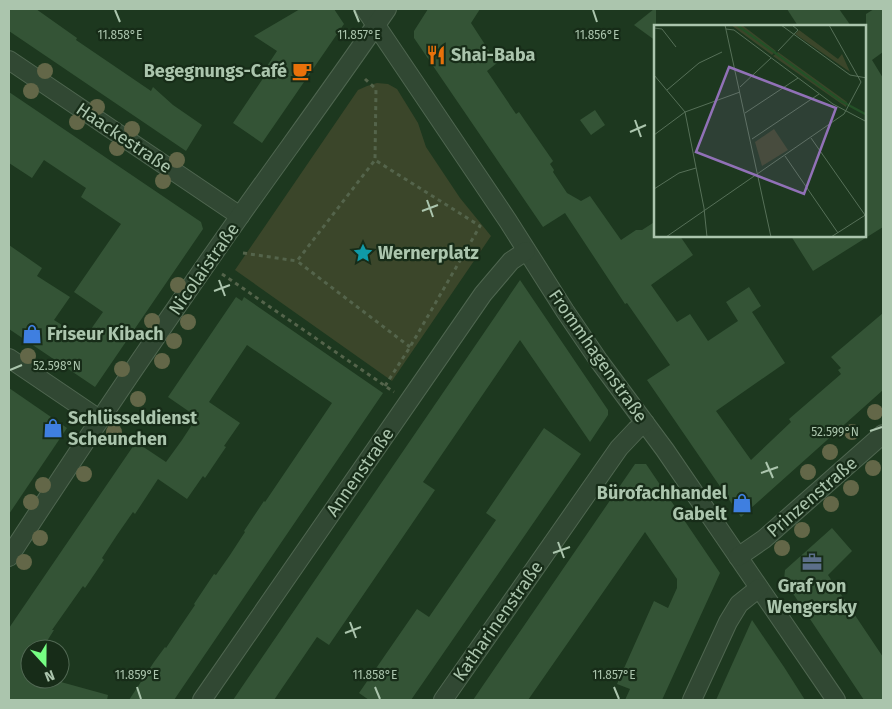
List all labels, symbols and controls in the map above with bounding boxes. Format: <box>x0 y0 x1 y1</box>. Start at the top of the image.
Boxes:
inset map <box>654 25 867 238</box>
text: 11.858°E <box>97 28 143 42</box>
text: 11.857°E <box>337 28 381 42</box>
text: 11.856°E <box>575 28 619 42</box>
restaurant icon: Shai-Baba <box>425 44 447 66</box>
place label: Shai-Baba <box>451 44 535 66</box>
place label: Begegnungs-Café <box>144 60 287 82</box>
cafe icon: Begegnungs-Café <box>291 60 313 82</box>
street label: Haackestraße <box>72 98 176 178</box>
street label: Nicolaistraße <box>164 219 244 319</box>
place icon: Wernerplatz <box>352 242 374 264</box>
place label: Wernerplatz <box>378 242 479 264</box>
street label: Frommhagenstraße <box>544 285 652 427</box>
shop icon: Friseur Kibach <box>21 323 43 345</box>
place label: Friseur Kibach <box>47 323 164 345</box>
text: 52.598°N <box>33 359 81 373</box>
place label: Schlüsseldienst Scheunchen <box>68 407 198 450</box>
shop icon: Schlüsseldienst Scheunchen <box>42 417 64 439</box>
street label: Annenstraße <box>321 423 399 521</box>
text: 52.599°N <box>811 425 859 439</box>
street label: Prinzenstraße <box>762 452 862 542</box>
place label: Bürofachhandel Gabelt <box>597 482 728 525</box>
shop icon: Bürofachhandel Gabelt <box>731 492 753 514</box>
office icon: Graf von Wengersky <box>801 551 823 573</box>
street label: Katharinenstraße <box>448 557 548 685</box>
place label: Graf von Wengersky <box>767 575 858 618</box>
north arrow <box>20 639 70 689</box>
text: N <box>42 666 57 685</box>
text: 11.859°E <box>115 668 159 682</box>
text: 11.858°E <box>352 668 398 682</box>
text: 11.857°E <box>592 668 636 682</box>

